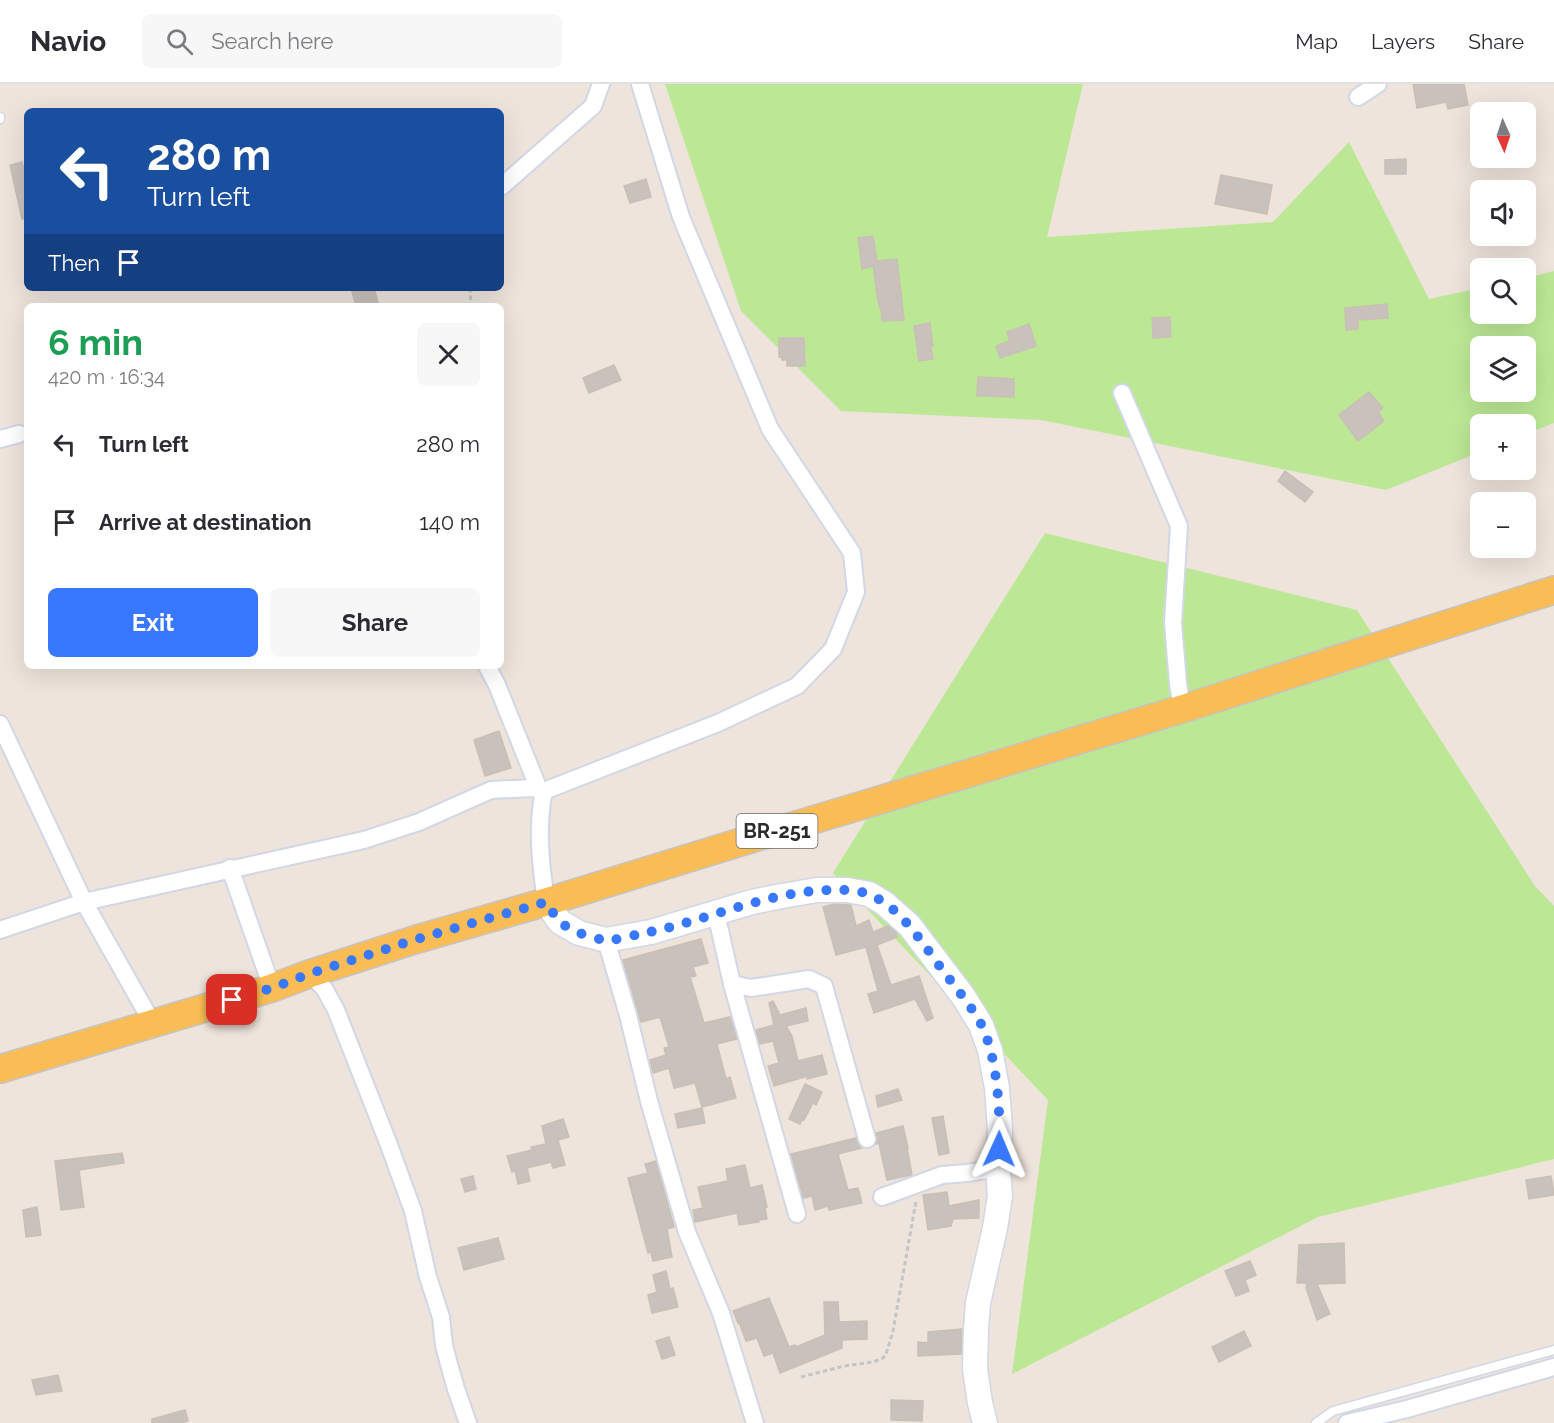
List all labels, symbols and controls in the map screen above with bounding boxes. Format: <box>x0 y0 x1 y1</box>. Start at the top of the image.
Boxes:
search box <box>142 14 562 68</box>
text: Navio <box>30 25 106 58</box>
icon: search <box>163 25 196 58</box>
text: Search here <box>211 28 333 54</box>
text: Map <box>1295 29 1338 54</box>
text: Layers <box>1371 29 1435 54</box>
text: Share <box>1468 29 1524 54</box>
north arrow <box>1470 102 1536 168</box>
map controls <box>1470 102 1536 558</box>
text: 280 m <box>147 131 271 180</box>
icon: left <box>48 132 126 210</box>
button: sound <box>1470 180 1536 246</box>
text: Turn left <box>147 181 250 212</box>
icon: arrive <box>112 246 145 279</box>
text: Then <box>48 250 100 276</box>
button: search <box>1470 258 1536 324</box>
text: 6 min <box>48 321 143 363</box>
button: close <box>417 323 480 386</box>
button: layers <box>1470 336 1536 402</box>
text: 420 m · 16:34 <box>48 365 165 389</box>
button: + <box>1470 414 1536 480</box>
icon: left <box>48 428 81 461</box>
text: Turn left <box>99 431 189 457</box>
text: 280 m <box>416 431 480 457</box>
button: − <box>1470 492 1536 558</box>
icon: arrive <box>48 506 81 539</box>
text: Arrive at destination <box>99 509 312 535</box>
text: 140 m <box>419 509 480 535</box>
button: Exit <box>48 588 258 657</box>
button: Share <box>270 588 480 657</box>
road number: BR-251 <box>736 814 818 848</box>
pin <box>206 974 257 1025</box>
icon: arrive <box>215 983 248 1016</box>
position arrow <box>967 1117 1031 1181</box>

